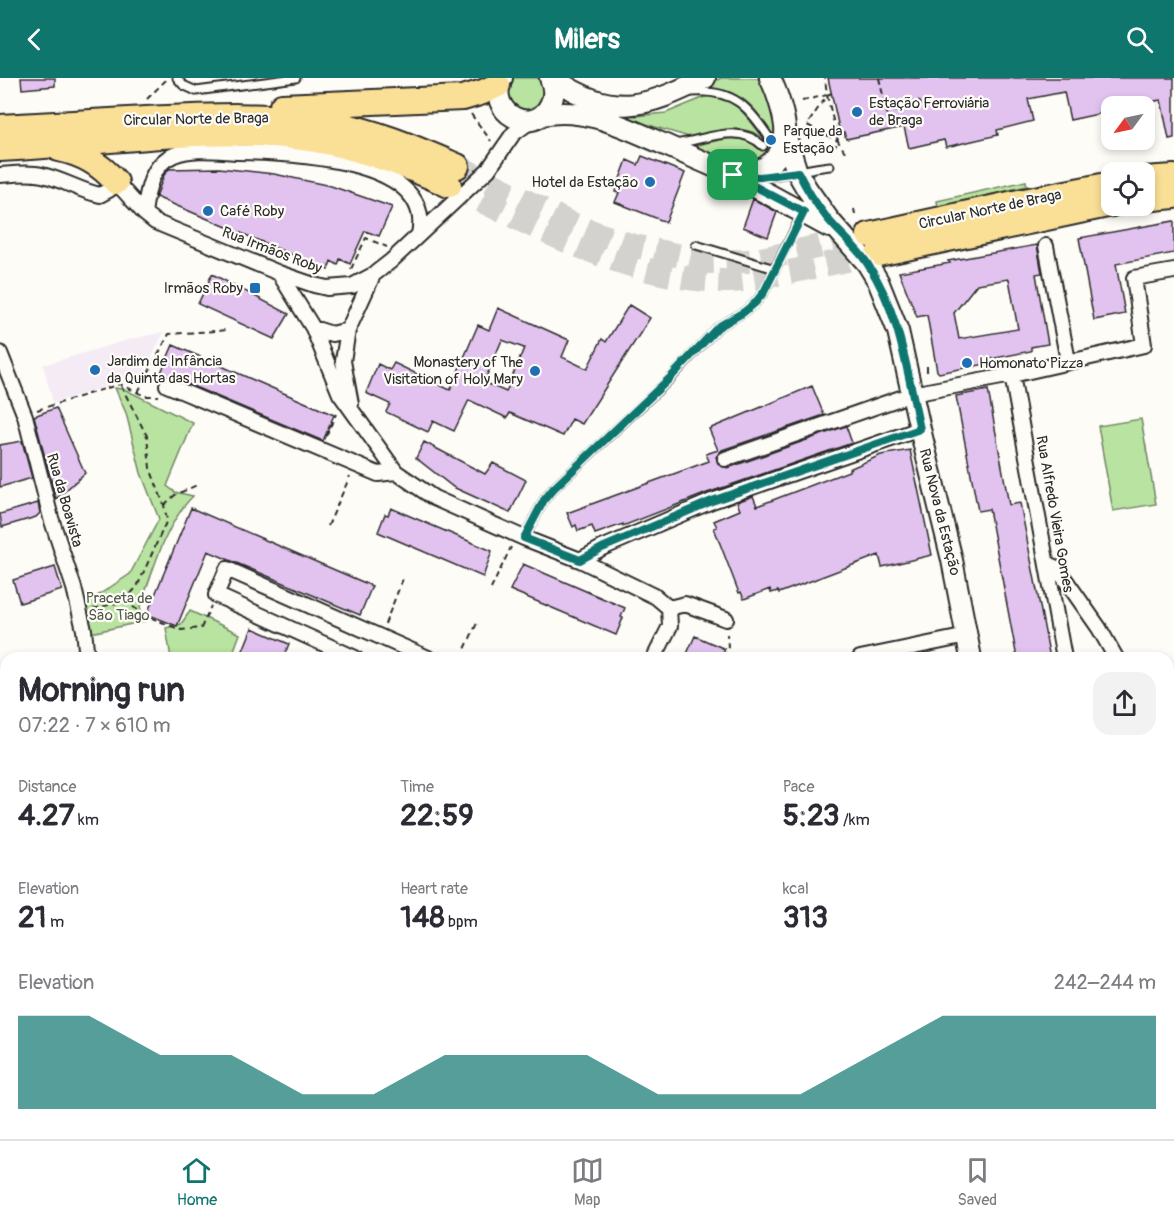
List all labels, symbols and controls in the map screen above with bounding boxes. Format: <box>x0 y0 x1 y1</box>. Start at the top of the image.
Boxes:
icon: back <box>18 23 51 56</box>
text: Milers <box>554 23 620 56</box>
icon: search <box>1123 23 1156 56</box>
place label: Estação Ferroviária de Braga <box>869 94 989 130</box>
north arrow <box>1101 96 1155 150</box>
map controls <box>1101 96 1155 216</box>
marker: Estação Ferroviária de Braga <box>850 105 864 119</box>
street label: Circular Norte de Braga <box>123 109 269 130</box>
place label: Parque da Estação <box>783 122 843 158</box>
marker: Parque da Estação <box>764 133 778 147</box>
pin <box>707 149 758 200</box>
icon: arrive <box>716 158 749 191</box>
button: locate <box>1101 162 1155 216</box>
place label: Hotel da Estação <box>532 173 638 192</box>
marker: Hotel da Estação <box>643 175 657 189</box>
street label: Circular Norte de Braga <box>917 185 1063 234</box>
place label: Café Roby <box>220 202 285 221</box>
marker: Café Roby <box>201 204 215 218</box>
street label: Rua Irmãos Roby <box>219 223 325 278</box>
place label: Irmãos Roby <box>164 279 244 298</box>
marker: Irmãos Roby <box>248 281 262 295</box>
place label: Jardim de Infância da Quinta das Hortas <box>107 352 236 388</box>
place label: Monastery of The Visitation of Holy Mary <box>383 353 524 389</box>
place label: Homonato Pizza <box>979 354 1083 373</box>
marker: Homonato Pizza <box>960 356 974 370</box>
marker: Jardim de Infância da Quinta das Hortas <box>88 363 102 377</box>
marker: Monastery of The Visitation of Holy Mary <box>528 364 542 378</box>
street label: Rua Alfredo Vieira Gomes <box>1031 434 1078 594</box>
street label: Rua Nova da Estação <box>915 447 964 578</box>
street label: Rua da Boavista <box>42 451 87 549</box>
park label: Praceta de São Tiago <box>86 589 153 625</box>
text: Morning run <box>18 670 185 711</box>
button: share <box>1093 672 1156 735</box>
text: 07:22 · 7 × 610 m <box>18 713 171 738</box>
text: Distance <box>18 777 77 797</box>
text: Time <box>400 777 434 797</box>
text: Pace <box>783 777 814 797</box>
text: 4.27 <box>18 797 75 834</box>
text: 22:59 <box>400 797 474 834</box>
text: 5:23 <box>783 797 840 834</box>
text: km <box>75 810 99 830</box>
text: /km <box>840 810 870 830</box>
text: Elevation <box>18 879 79 899</box>
text: Heart rate <box>400 879 468 899</box>
text: kcal <box>783 879 809 899</box>
text: 21 <box>18 899 47 936</box>
text: 148 <box>400 899 445 936</box>
text: 313 <box>783 899 828 936</box>
text: m <box>47 912 64 932</box>
text: bpm <box>445 912 478 932</box>
text: Elevation <box>18 970 94 995</box>
text: 242–244 m <box>1054 970 1156 995</box>
tab: Home <box>177 1154 217 1210</box>
tab: Map <box>571 1154 604 1210</box>
tab: Saved <box>957 1154 997 1210</box>

